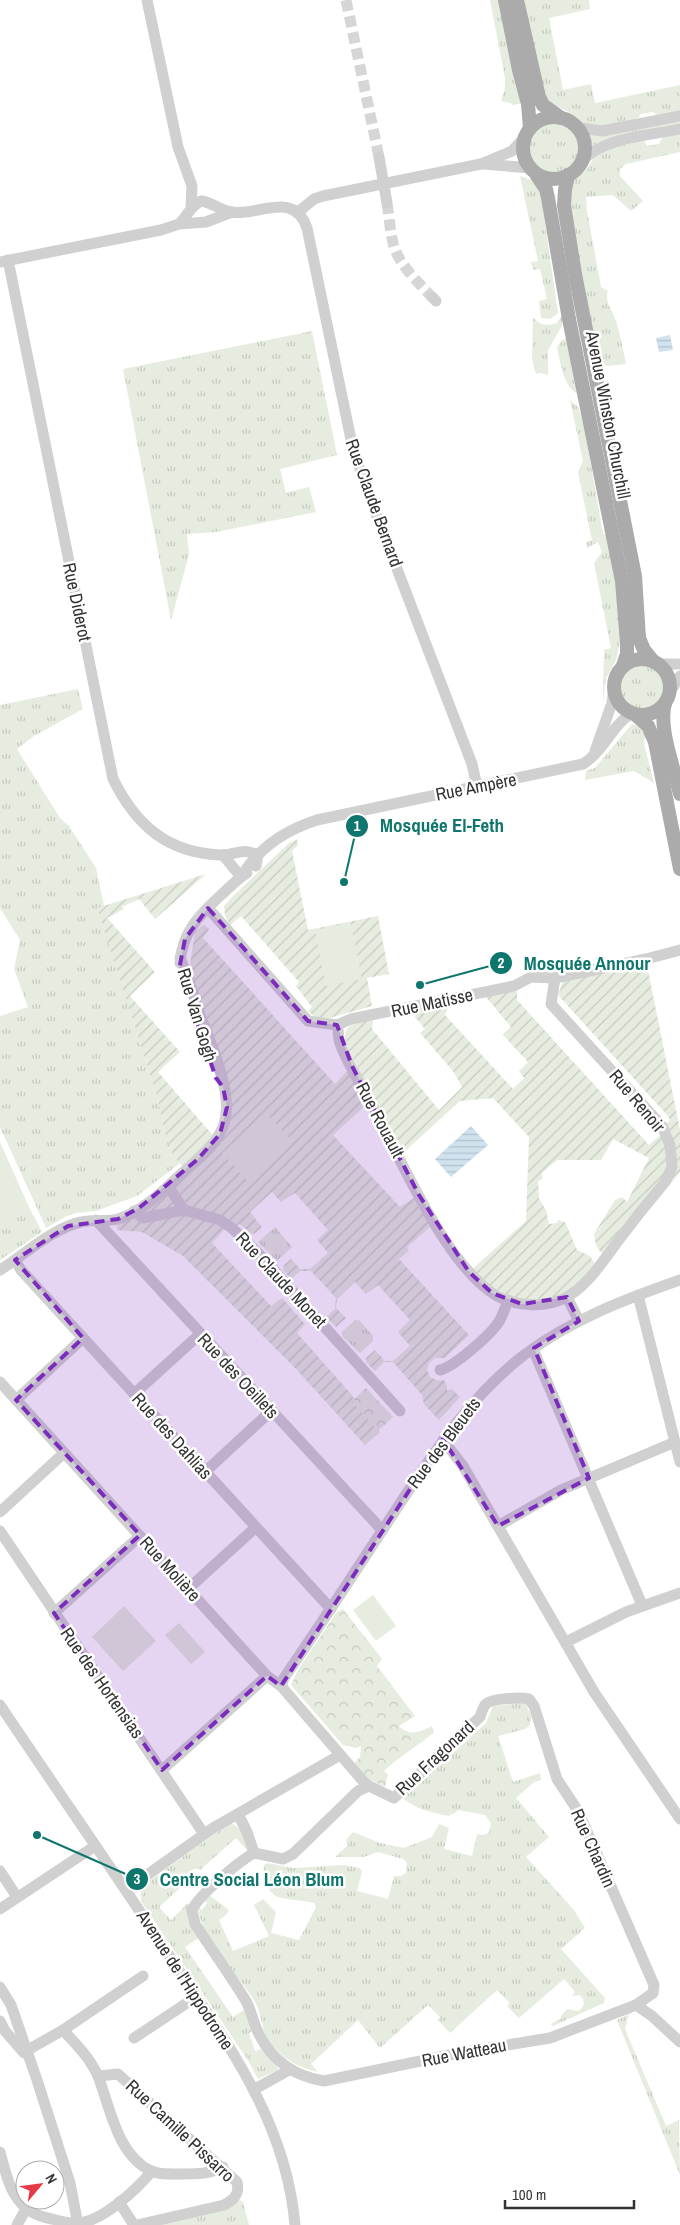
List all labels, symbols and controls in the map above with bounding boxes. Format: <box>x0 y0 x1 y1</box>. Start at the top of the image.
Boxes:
street label: Avenue Winston Churchill <box>580 328 637 501</box>
street label: Rue Claude Bernard <box>340 435 409 570</box>
street label: Rue Diderot <box>57 560 98 643</box>
street label: Rue Ampère <box>433 766 519 807</box>
callout: Mosquée El-Feth <box>345 809 514 843</box>
text: Mosquée El-Feth <box>380 812 504 838</box>
text: 1 <box>354 815 361 836</box>
callout: Mosquée Annour <box>488 946 660 980</box>
text: Mosquée Annour <box>524 950 650 976</box>
text: 2 <box>498 952 505 973</box>
street label: Rue Van Gogh <box>171 965 224 1065</box>
street label: Rue Matisse <box>389 982 475 1023</box>
street label: Rue Renoir <box>604 1064 671 1138</box>
street label: Rue Rouault <box>350 1078 411 1162</box>
street label: Rue Claude Monet <box>230 1226 332 1333</box>
street label: Rue des Oeillets <box>192 1327 285 1424</box>
street label: Rue des Dahlias <box>127 1387 218 1485</box>
street label: Rue des Bleuets <box>401 1392 486 1493</box>
street label: Rue Molière <box>134 1530 207 1607</box>
street label: Rue des Hortensias <box>55 1622 150 1743</box>
street label: Rue Fragonard <box>390 1715 479 1801</box>
street label: Rue Chardin <box>565 1804 622 1891</box>
callout: Centre Social Léon Blum <box>124 1862 354 1896</box>
text: Centre Social Léon Blum <box>160 1866 344 1892</box>
text: 3 <box>134 1868 141 1889</box>
street label: Avenue de l'Hippodrome <box>130 1904 240 2054</box>
street label: Rue Watteau <box>420 2032 508 2073</box>
street label: Rue Camille Pissarro <box>121 2074 240 2188</box>
north arrow <box>15 2160 65 2210</box>
text: N <box>41 2171 61 2187</box>
scale bar <box>505 2178 634 2210</box>
text: 100 m <box>512 2184 546 2205</box>

